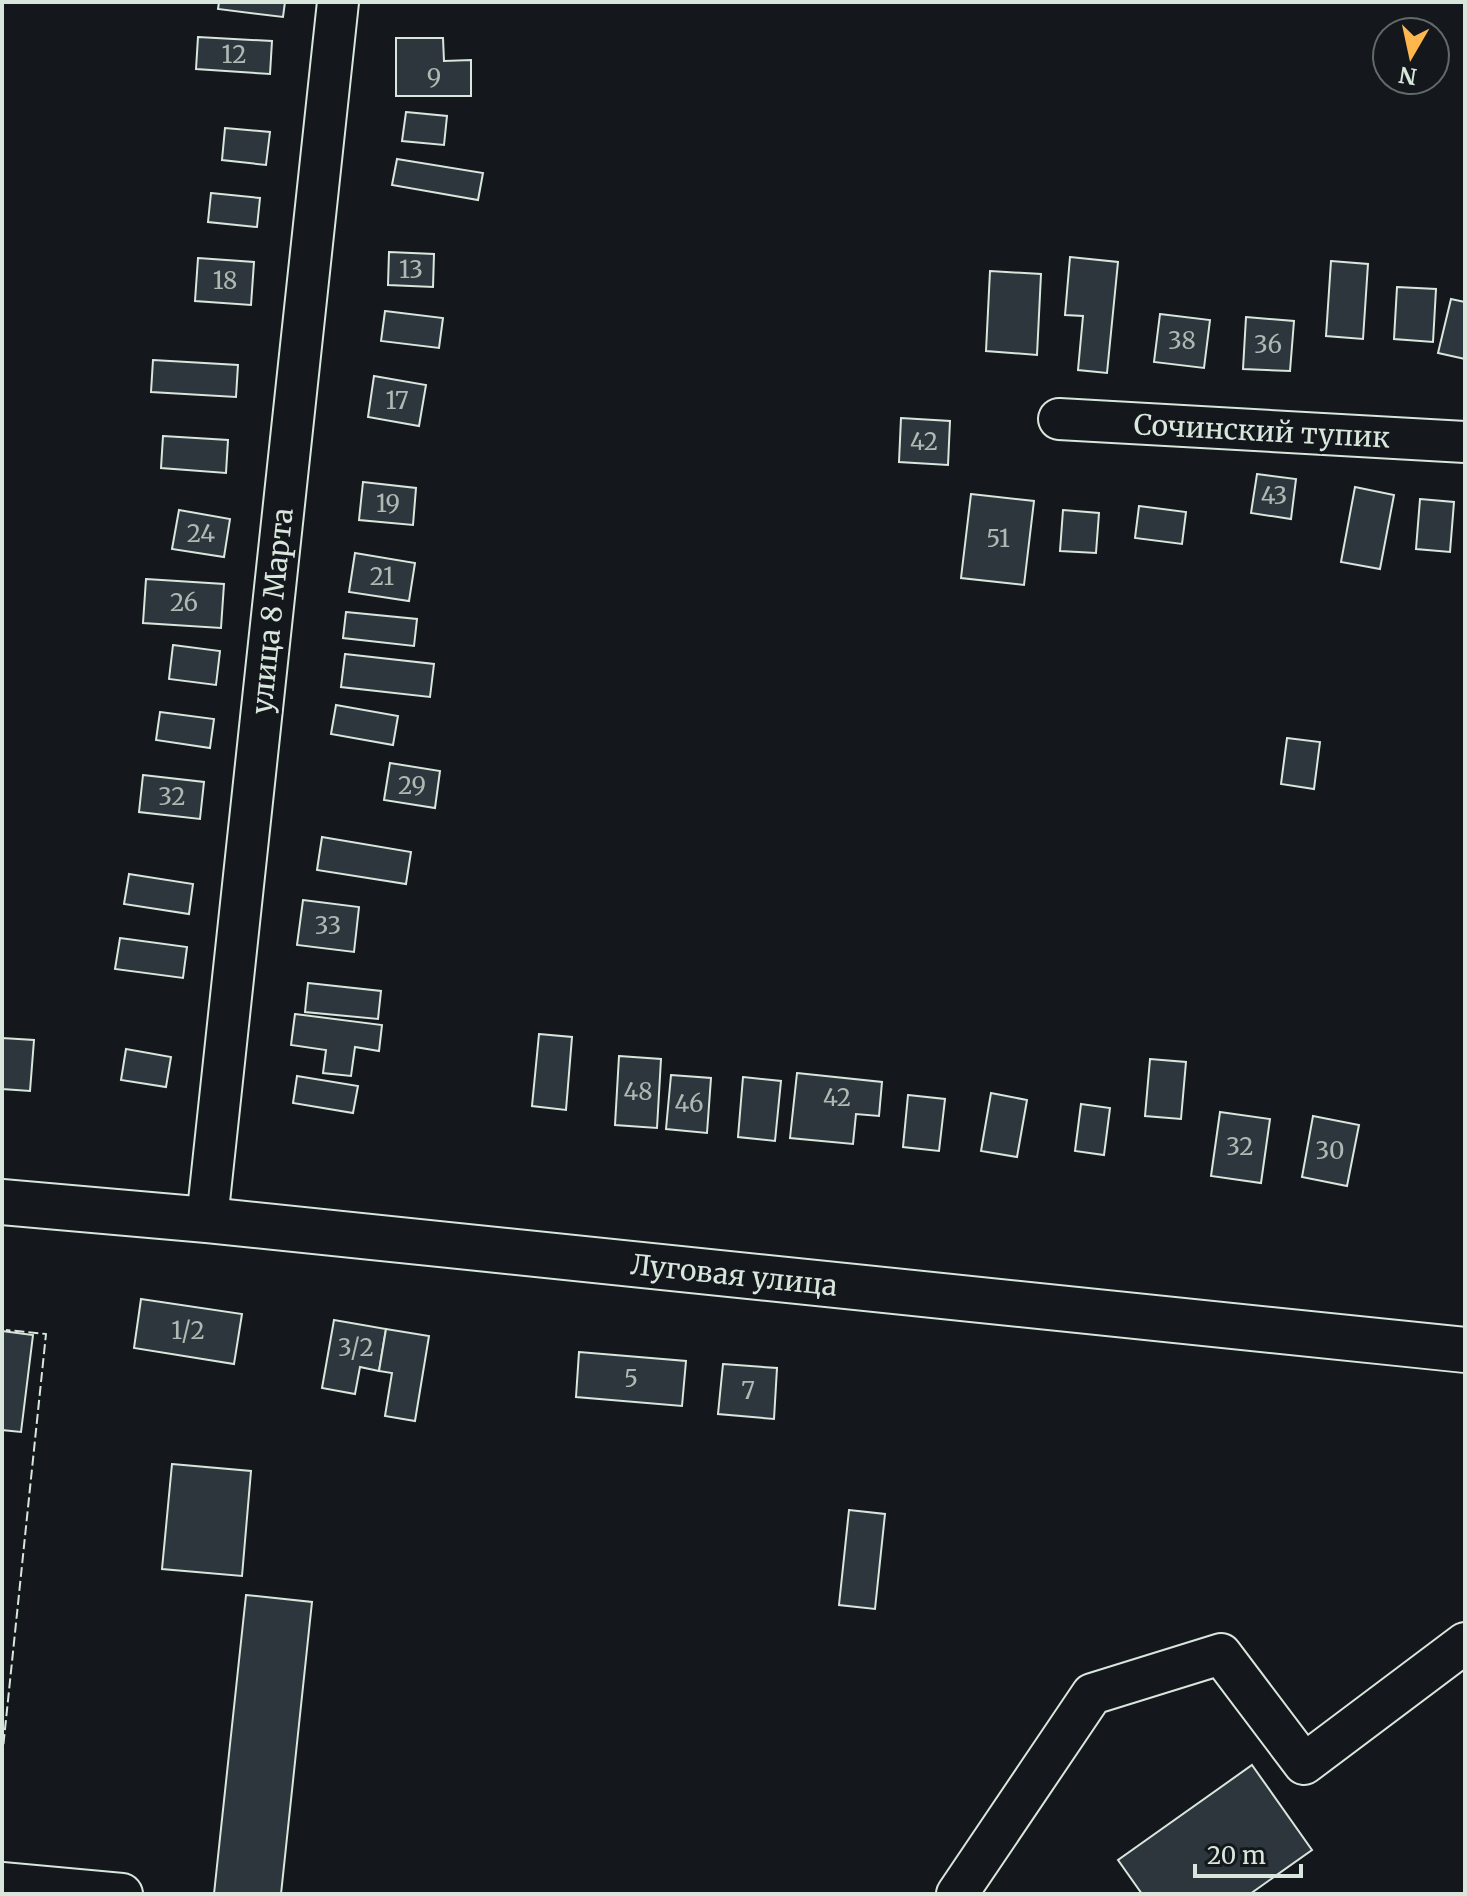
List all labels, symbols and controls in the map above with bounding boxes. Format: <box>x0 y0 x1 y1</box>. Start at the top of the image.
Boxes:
north arrow <box>1371 16 1451 96</box>
house number: 12 <box>222 39 246 70</box>
text: N <box>1396 60 1419 91</box>
house number: 9 <box>427 62 441 93</box>
house number: 13 <box>399 254 423 285</box>
house number: 18 <box>213 265 237 296</box>
house number: 38 <box>1168 325 1196 356</box>
house number: 36 <box>1254 329 1282 360</box>
house number: 17 <box>385 385 409 416</box>
street label: Сочинский тупик <box>1133 406 1391 456</box>
house number: 42 <box>910 426 938 457</box>
house number: 43 <box>1261 480 1287 511</box>
house number: 19 <box>376 488 400 519</box>
street label: улица 8 Марта <box>243 506 301 716</box>
house number: 24 <box>187 518 215 549</box>
house number: 51 <box>986 523 1010 554</box>
house number: 21 <box>370 561 394 592</box>
house number: 26 <box>170 587 198 618</box>
house number: 29 <box>398 770 426 801</box>
house number: 32 <box>158 781 186 812</box>
house number: 33 <box>315 910 341 941</box>
house number: 48 <box>623 1076 653 1107</box>
house number: 42 <box>823 1082 851 1113</box>
house number: 46 <box>674 1088 704 1119</box>
house number: 32 <box>1226 1131 1254 1162</box>
house number: 30 <box>1316 1135 1344 1166</box>
street label: Луговая улица <box>629 1246 839 1304</box>
house number: 1/2 <box>171 1315 205 1346</box>
house number: 3/2 <box>338 1332 374 1363</box>
house number: 5 <box>624 1363 638 1394</box>
house number: 7 <box>741 1375 755 1406</box>
scale bar <box>1195 1828 1301 1878</box>
text: 20 m <box>1207 1840 1266 1871</box>

